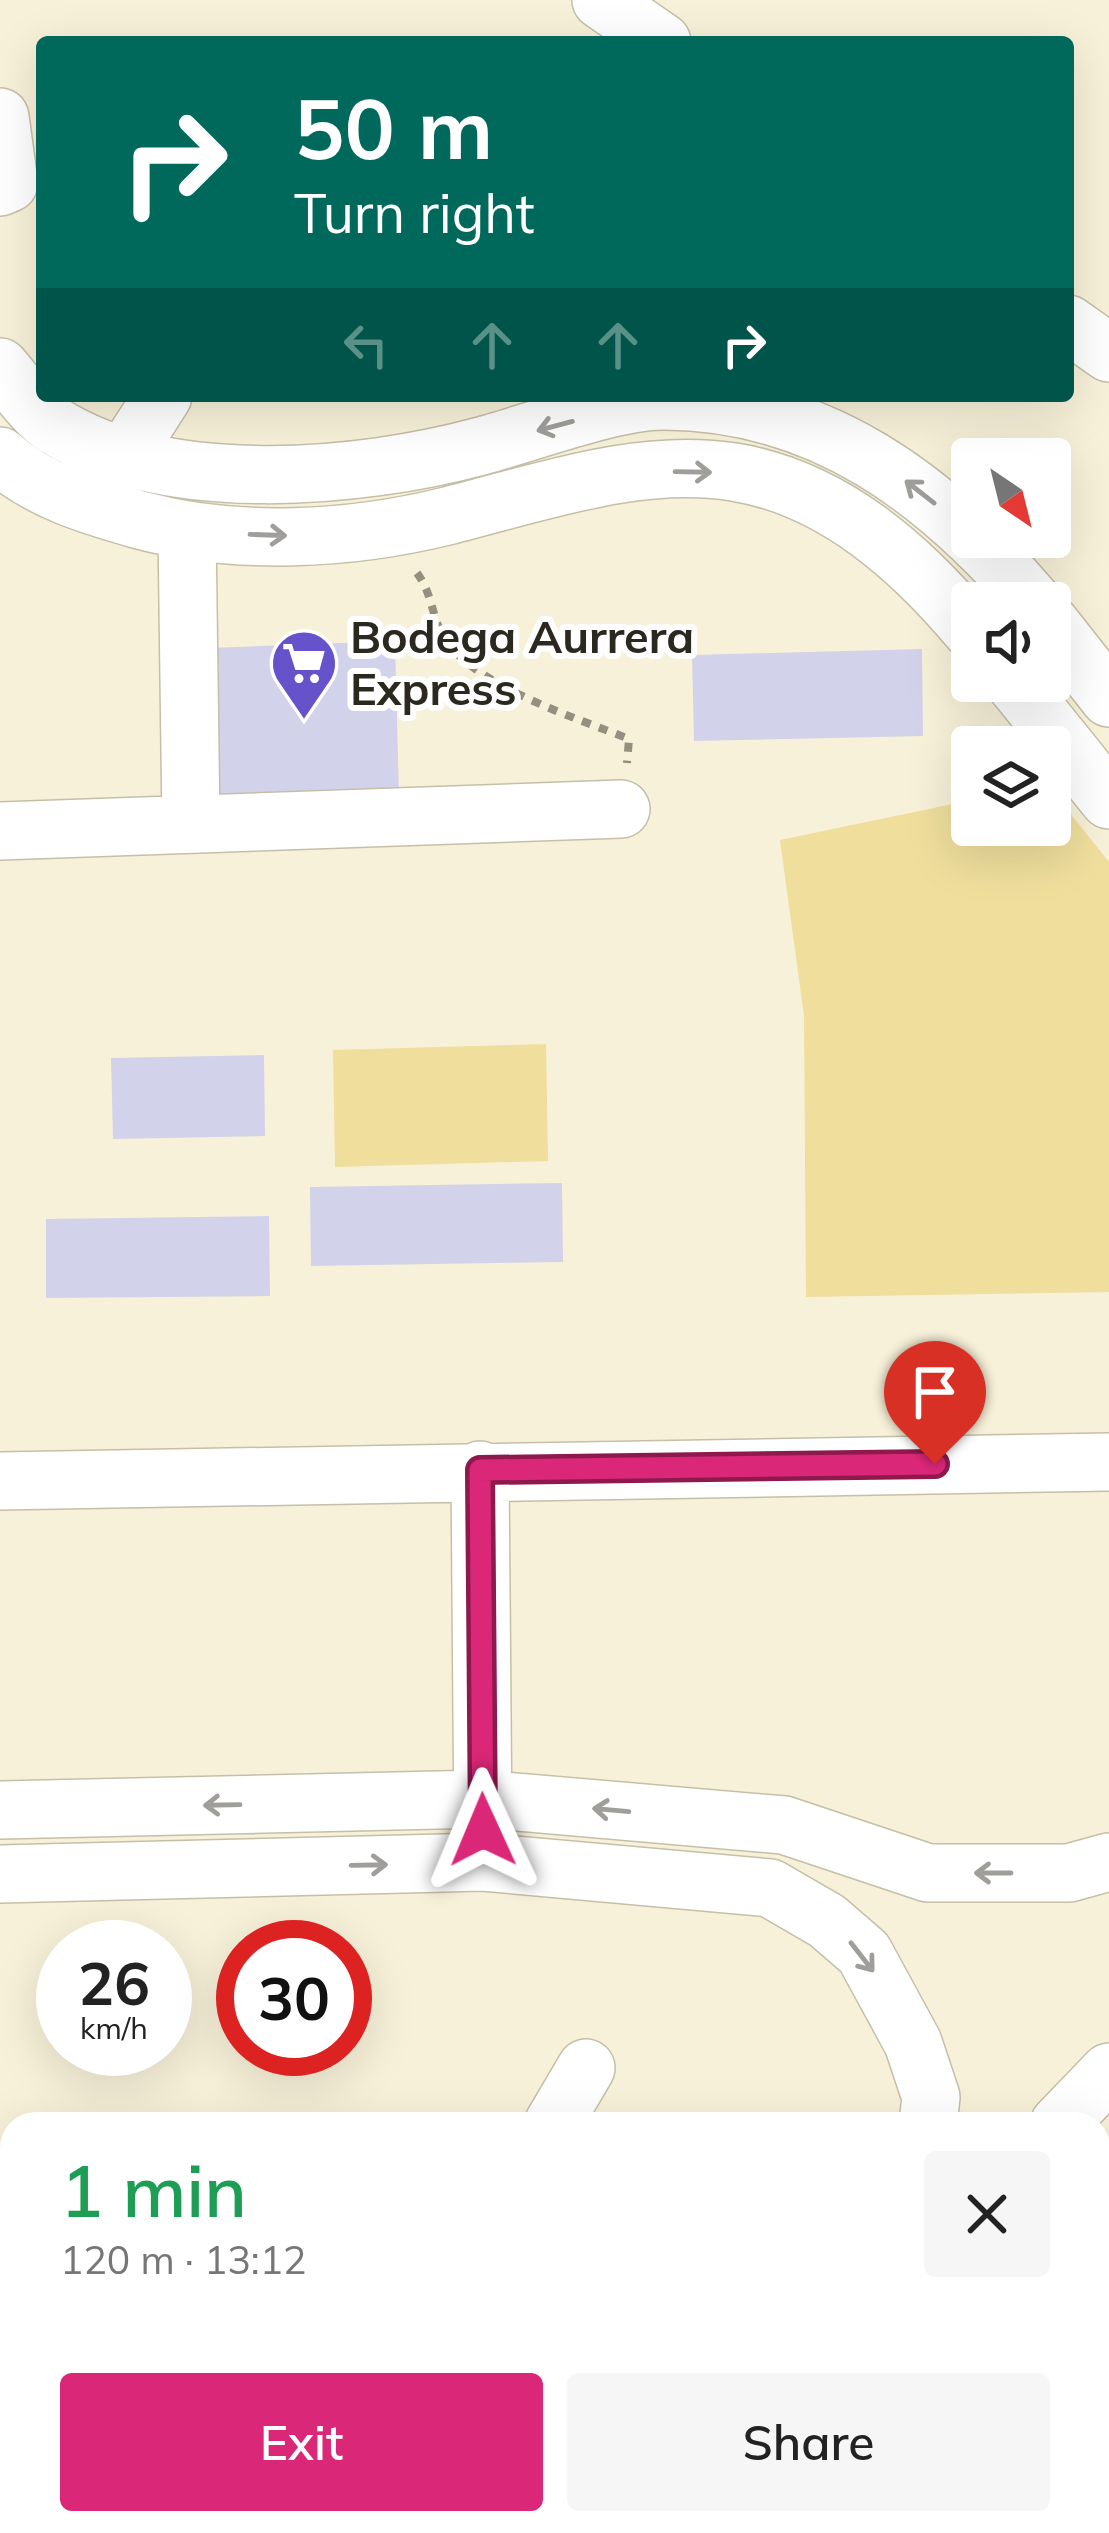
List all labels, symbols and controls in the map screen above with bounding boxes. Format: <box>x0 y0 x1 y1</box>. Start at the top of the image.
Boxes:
text: 50 m <box>294 75 493 180</box>
icon: right <box>96 84 252 240</box>
text: Turn right <box>294 179 535 247</box>
icon: left <box>333 312 399 378</box>
icon: ahead <box>459 312 525 378</box>
icon: ahead <box>585 312 651 378</box>
icon: right <box>711 312 777 378</box>
one-way arrow <box>537 416 575 438</box>
north arrow <box>951 438 1071 558</box>
map controls <box>951 438 1071 846</box>
one-way arrow <box>673 460 712 483</box>
one-way arrow <box>904 480 937 505</box>
one-way arrow <box>248 524 287 547</box>
button: sound <box>951 582 1071 702</box>
place label: Bodega Aurrera Express <box>350 608 694 716</box>
supermarket icon: Bodega Aurrera Express <box>269 628 339 722</box>
button: layers <box>951 726 1071 846</box>
pin <box>884 1341 986 1464</box>
icon: arrive <box>902 1359 968 1425</box>
position arrow <box>420 1767 546 1893</box>
one-way arrow <box>203 1794 242 1816</box>
one-way arrow <box>593 1799 632 1822</box>
one-way arrow <box>349 1853 388 1876</box>
one-way arrow <box>974 1862 1013 1884</box>
speed limit sign: 30 <box>216 1920 372 2076</box>
one-way arrow <box>848 1941 875 1972</box>
text: 26 <box>78 1945 150 2020</box>
text: km/h <box>80 2009 148 2047</box>
text: 1 min <box>60 2145 247 2235</box>
button: close <box>924 2151 1050 2277</box>
text: 120 m · 13:12 <box>60 2235 306 2284</box>
button: Exit <box>60 2373 543 2511</box>
button: Share <box>567 2373 1050 2511</box>

